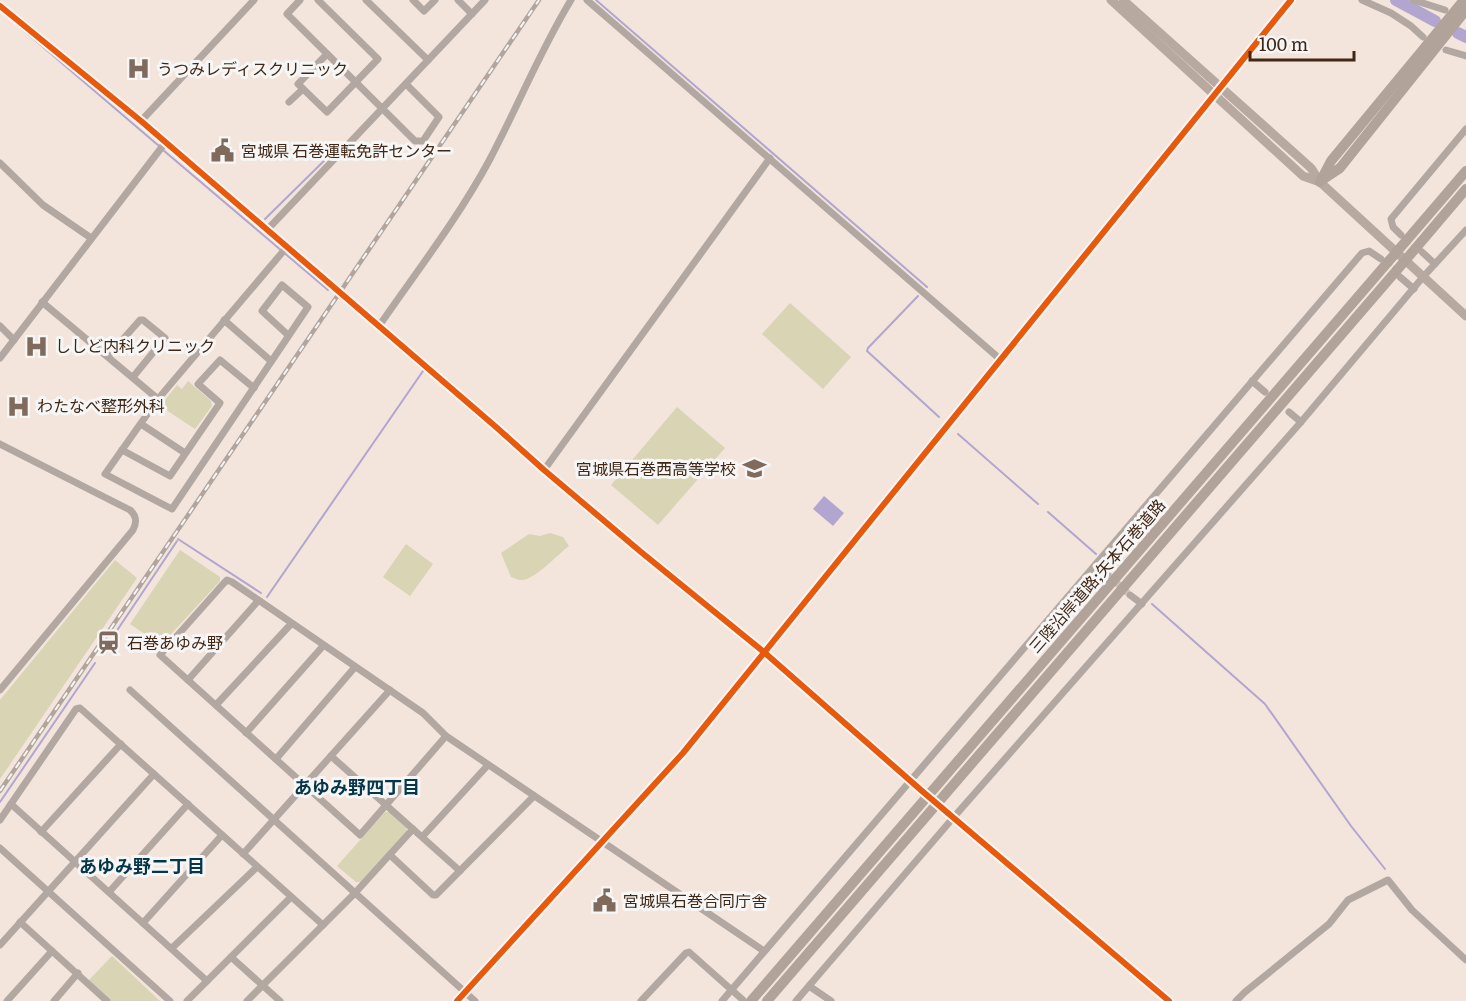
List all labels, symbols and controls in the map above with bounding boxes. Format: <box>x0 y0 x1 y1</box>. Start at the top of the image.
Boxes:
scale bar <box>1250 24 1354 62</box>
text: 100 m <box>1259 30 1308 57</box>
hospital icon: うつみレディスクリニック <box>126 56 152 82</box>
place label: うつみレディスクリニック <box>157 56 348 80</box>
public building icon: 宮城県 石巻運転免許センター <box>210 138 236 164</box>
place label: 宮城県 石巻運転免許センター <box>241 138 452 162</box>
hospital icon: ししど内科クリニック <box>24 333 50 359</box>
place label: ししど内科クリニック <box>55 333 215 357</box>
hospital icon: わたなべ整形外科 <box>6 393 32 419</box>
place label: わたなべ整形外科 <box>37 393 165 417</box>
place label: 宮城県石巻西高等学校 <box>576 456 736 480</box>
school or university icon: 宮城県石巻西高等学校 <box>741 456 767 482</box>
street label: 三陸沿岸道路;矢本石巻道路 <box>1022 493 1170 658</box>
station icon: 石巻あゆみ野 <box>96 630 122 656</box>
place label: 石巻あゆみ野 <box>127 630 223 654</box>
district label: あゆみ野四丁目 <box>294 773 420 800</box>
district label: あゆみ野二丁目 <box>79 852 205 879</box>
public building icon: 宮城県石巻合同庁舎 <box>592 888 618 914</box>
place label: 宮城県石巻合同庁舎 <box>623 888 767 912</box>

